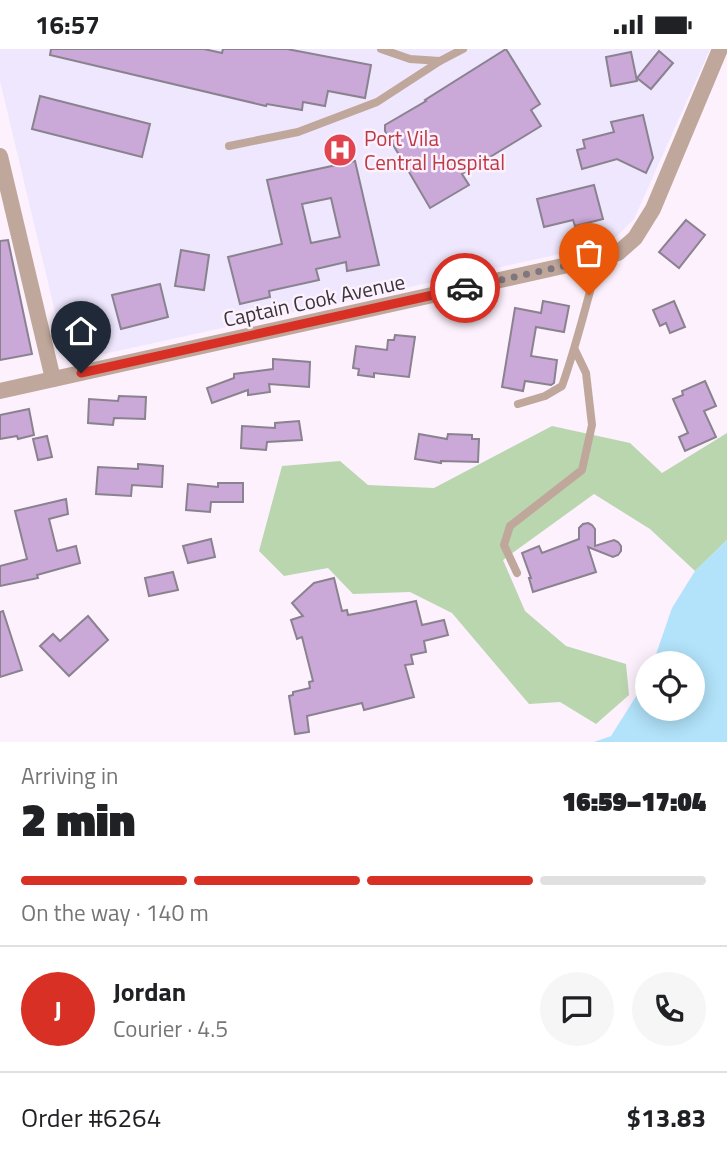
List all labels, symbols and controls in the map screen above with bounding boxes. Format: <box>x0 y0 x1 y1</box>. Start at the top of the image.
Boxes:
text: 16:57 <box>35 5 100 44</box>
place label: Port Vila Central Hospital <box>364 122 505 178</box>
hospital icon: Port Vila Central Hospital <box>321 131 359 169</box>
pin <box>559 223 619 295</box>
icon: bag <box>570 234 608 272</box>
courier <box>430 253 500 323</box>
street label: Captain Cook Avenue <box>220 265 408 335</box>
icon: car <box>446 269 484 307</box>
pin <box>51 301 111 373</box>
icon: home <box>62 312 100 350</box>
map controls <box>635 651 705 721</box>
button: locate <box>635 651 705 721</box>
text: Arriving in <box>21 758 118 793</box>
text: 16:59–17:04 <box>562 782 706 821</box>
text: 2 min <box>21 784 135 854</box>
text: On the way · 140 m <box>21 895 209 930</box>
text: Jordan <box>113 972 186 1011</box>
button: chat <box>540 972 614 1046</box>
button: phone <box>632 972 706 1046</box>
text: J <box>54 990 62 1029</box>
text: Courier · 4.5 <box>113 1011 228 1046</box>
text: Order #6264 <box>21 1098 161 1137</box>
text: $13.83 <box>627 1098 706 1137</box>

